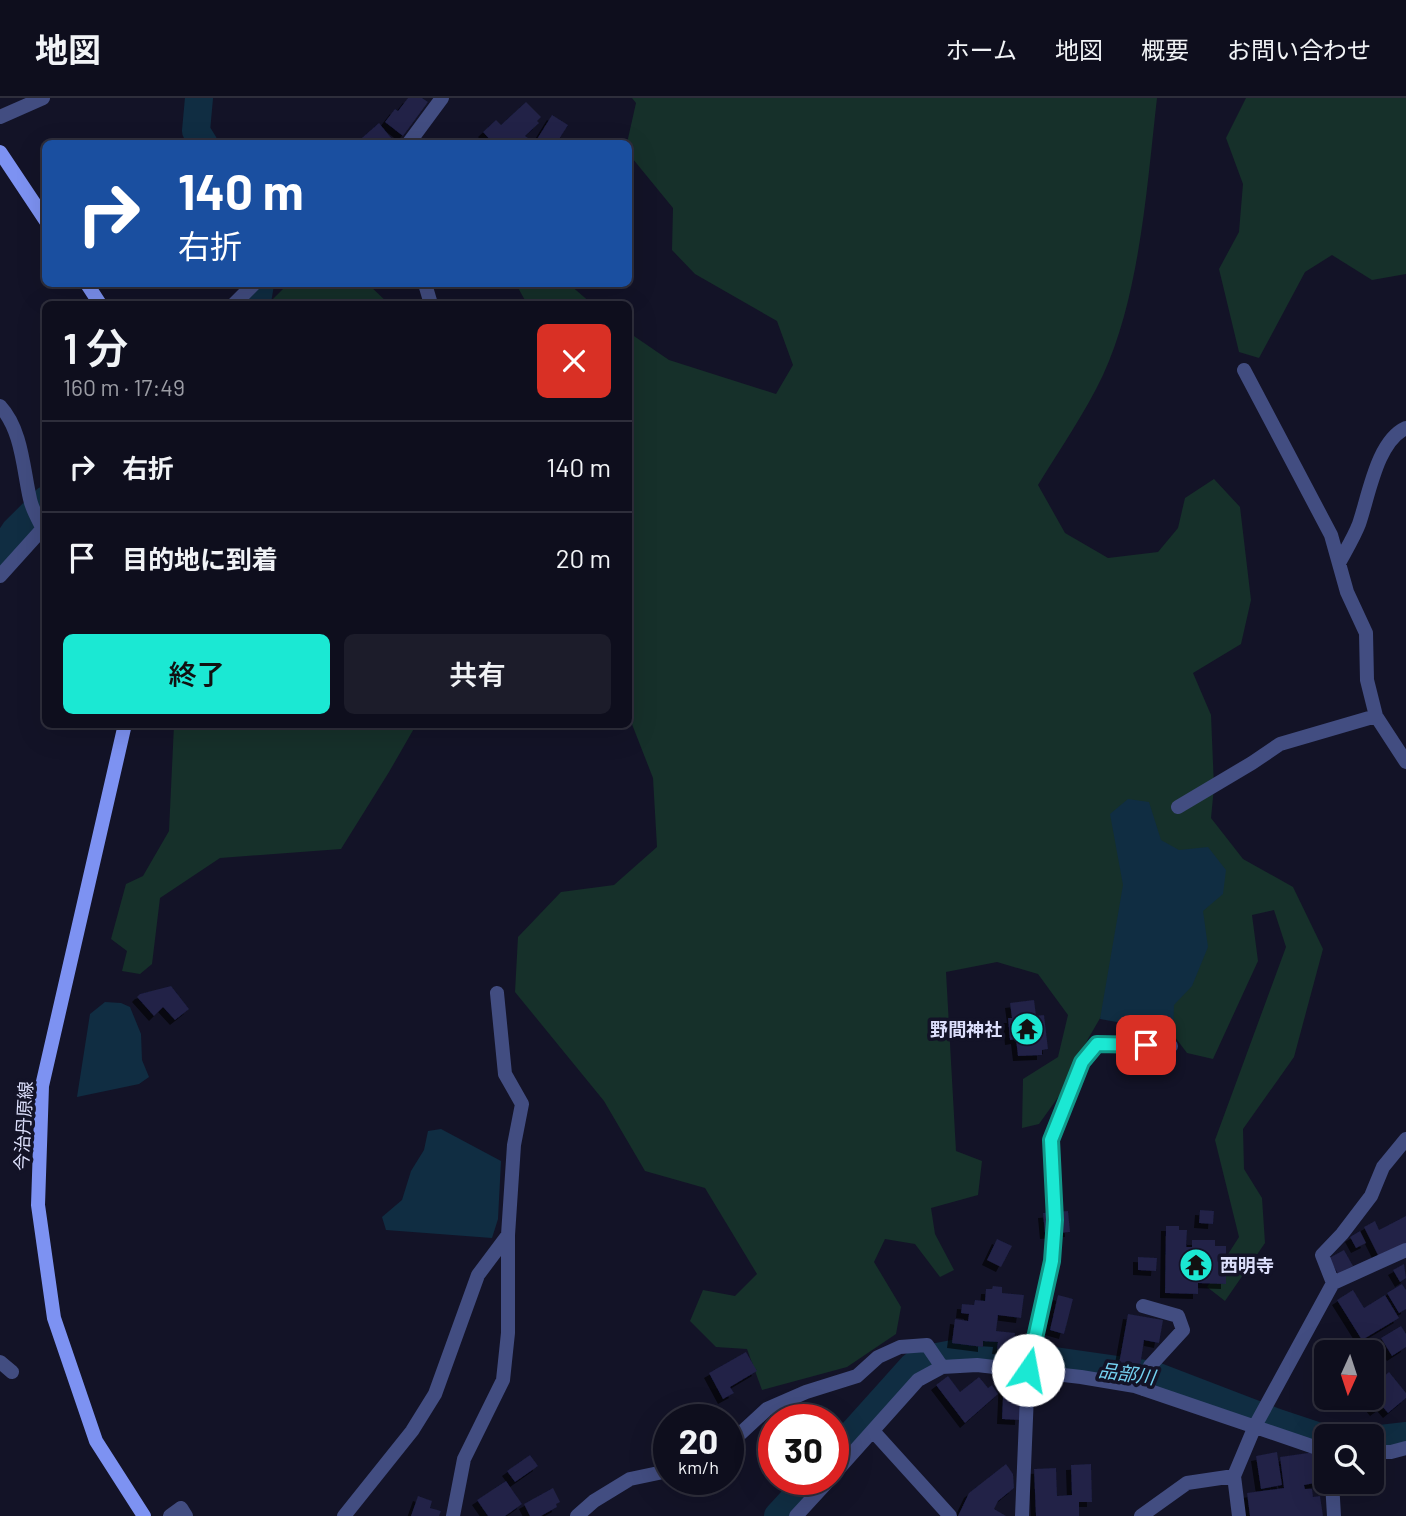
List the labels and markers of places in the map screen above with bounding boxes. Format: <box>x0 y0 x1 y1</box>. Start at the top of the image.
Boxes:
temple icon: 野間神社 <box>1008 1010 1046 1048</box>
pin <box>1116 1015 1176 1075</box>
place label: 野間神社 <box>930 1018 1002 1040</box>
temple icon: 西明寺 <box>1177 1246 1215 1284</box>
place label: 西明寺 <box>1220 1254 1274 1276</box>

